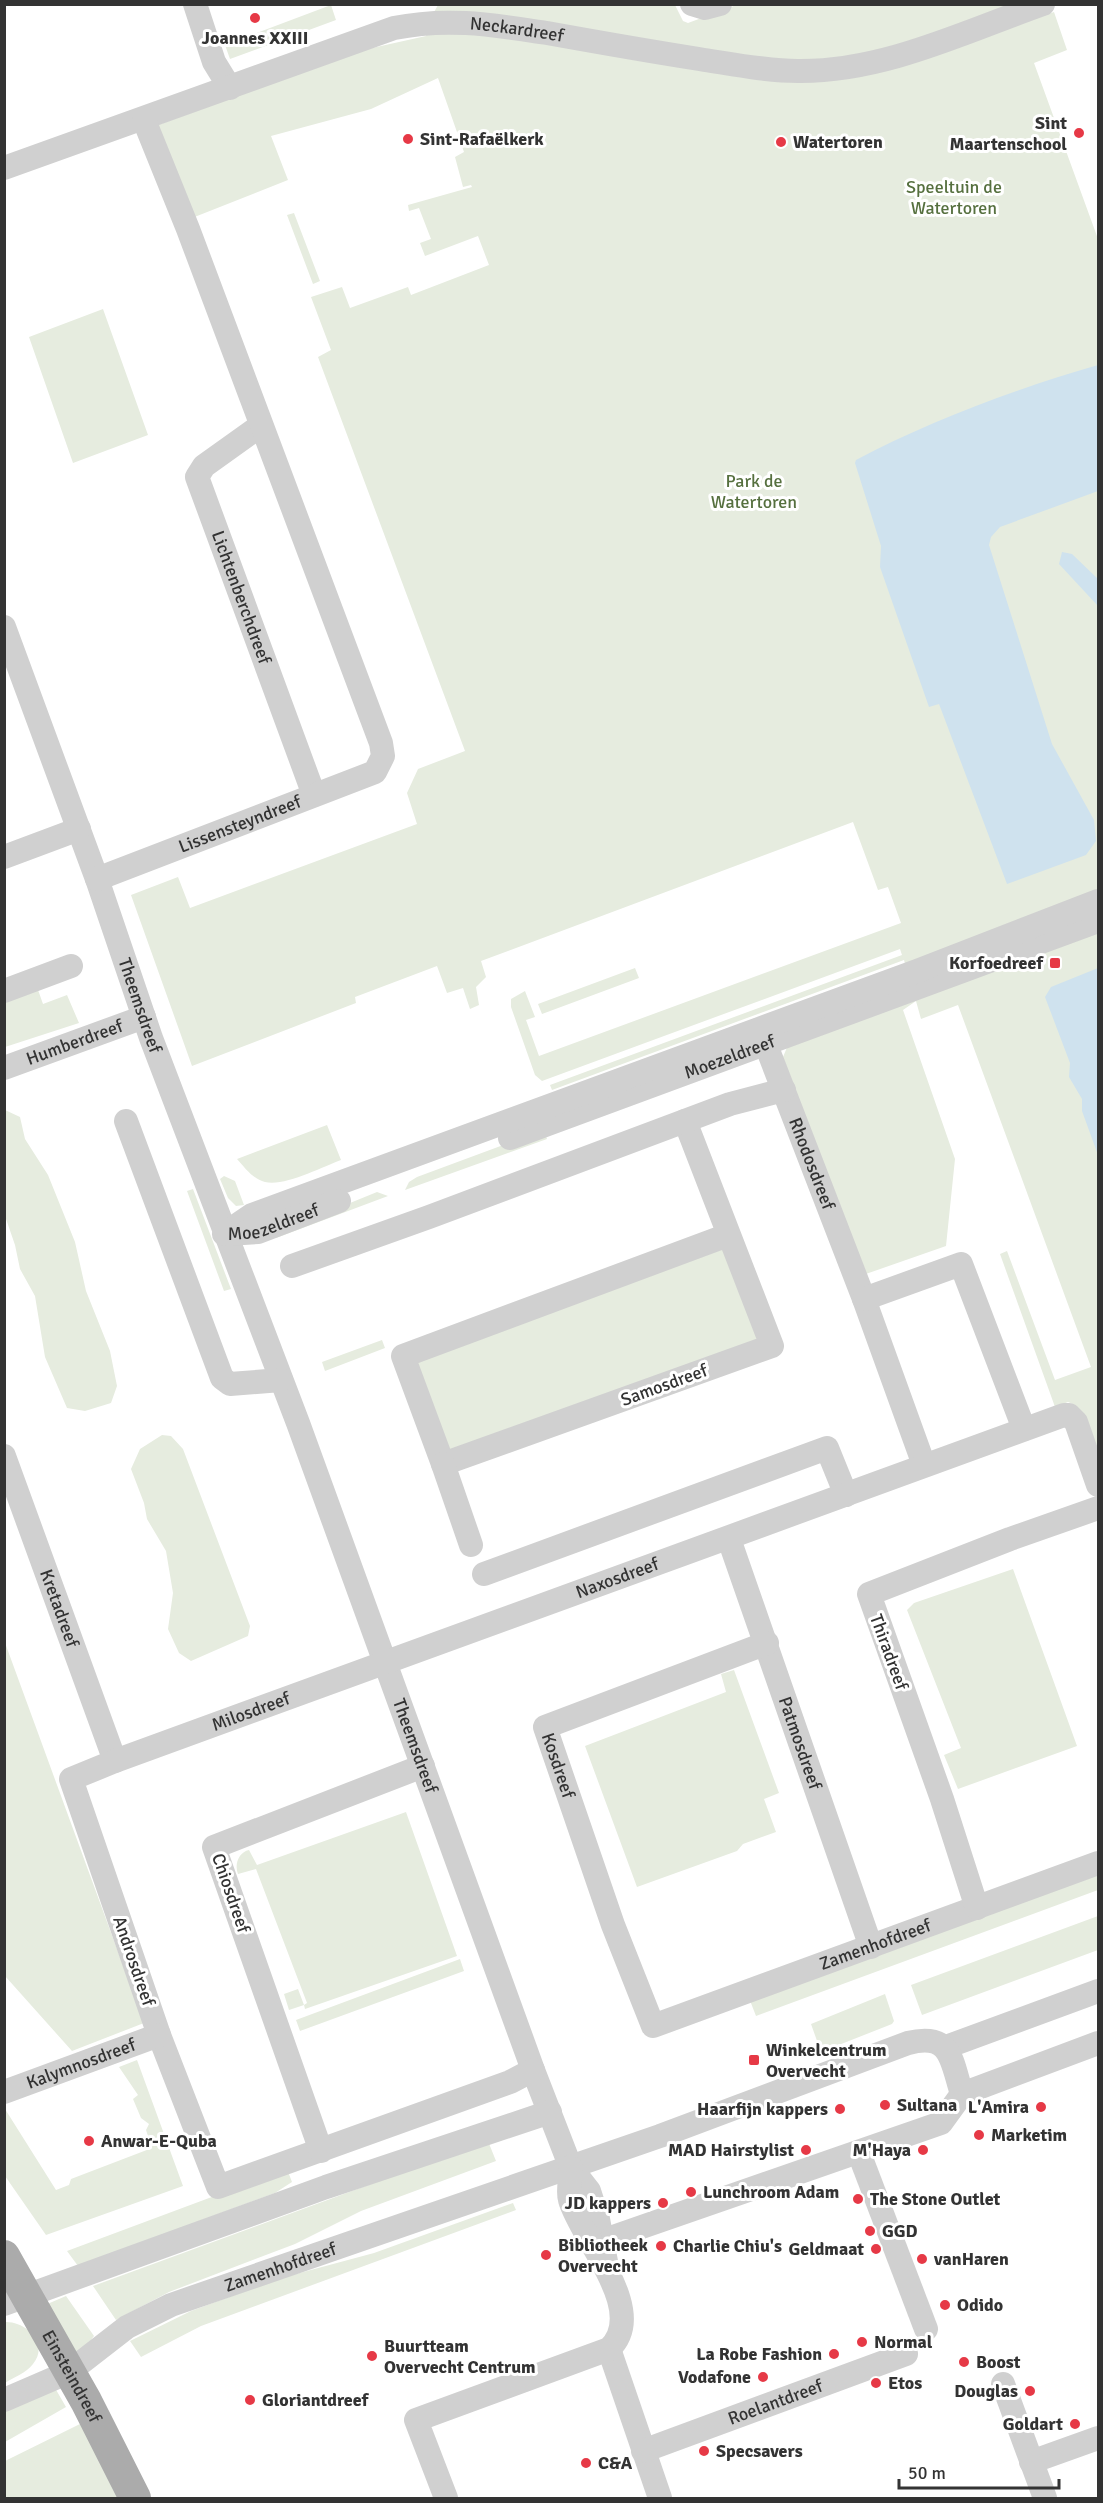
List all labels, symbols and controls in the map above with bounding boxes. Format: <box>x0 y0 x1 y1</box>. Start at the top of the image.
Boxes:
marker: Joannes XXIII <box>248 11 262 25</box>
street label: Neckardreef <box>469 12 566 47</box>
place label: Joannes XXIII <box>202 27 308 49</box>
place label: Sint Maartenschool <box>950 112 1067 155</box>
marker: Sint Maartenschool <box>1072 126 1086 140</box>
place label: Sint-Rafaëlkerk <box>420 128 544 150</box>
place label: Watertoren <box>793 131 883 153</box>
marker: Sint-Rafaëlkerk <box>401 132 415 146</box>
marker: Watertoren <box>774 135 788 149</box>
park label: Speeltuin de Watertoren <box>906 176 1002 219</box>
park label: Park de Watertoren <box>711 470 797 513</box>
street label: Lichtenberchdreef <box>207 528 276 668</box>
street label: Lissensteyndreef <box>175 790 305 858</box>
place label: Korfoedreef <box>949 952 1044 974</box>
street label: Theemsdreef <box>114 955 167 1057</box>
marker: Korfoedreef <box>1048 956 1062 970</box>
street label: Humberdreef <box>23 1014 127 1070</box>
street label: Moezeldreef <box>681 1030 779 1084</box>
street label: Rhodosdreef <box>784 1114 840 1214</box>
street label: Moezeldreef <box>227 1198 323 1245</box>
street label: Samosdreef <box>618 1359 711 1411</box>
street label: Naxosdreef <box>573 1552 662 1603</box>
street label: Kretadreef <box>35 1566 84 1651</box>
street label: Thiradreef <box>865 1611 913 1694</box>
street label: Milosdreef <box>209 1687 294 1736</box>
street label: Patmosdreef <box>774 1694 827 1793</box>
street label: Theemsdreef <box>388 1696 443 1797</box>
street label: Kosdreef <box>537 1730 580 1802</box>
street label: Chiosdreef <box>207 1850 255 1937</box>
street label: Androsdreef <box>108 1913 160 2010</box>
street label: Zamenhofdreef <box>816 1914 935 1975</box>
street label: Kalymnosdreef <box>23 2033 140 2094</box>
place label: Winkelcentrum Overvecht <box>766 2039 887 2082</box>
marker: Winkelcentrum Overvecht <box>747 2053 761 2067</box>
place label: Sultana <box>897 2094 957 2116</box>
place label: L'Amira <box>968 2096 1029 2118</box>
place label: Haarfijn kappers <box>697 2098 828 2120</box>
marker: Sultana <box>878 2098 892 2112</box>
marker: L'Amira <box>1034 2100 1048 2114</box>
marker: Haarfijn kappers <box>833 2102 847 2116</box>
place label: Marketim <box>991 2124 1067 2146</box>
marker: Marketim <box>972 2128 986 2142</box>
place label: Anwar-E-Quba <box>101 2130 217 2152</box>
marker: Anwar-E-Quba <box>82 2134 96 2148</box>
place label: MAD Hairstylist <box>668 2139 794 2161</box>
place label: M'Haya <box>853 2139 911 2161</box>
marker: MAD Hairstylist <box>799 2143 813 2157</box>
marker: M'Haya <box>916 2143 930 2157</box>
place label: Lunchroom Adam <box>703 2181 839 2203</box>
marker: Lunchroom Adam <box>684 2185 698 2199</box>
place label: The Stone Outlet <box>870 2188 1001 2210</box>
place label: JD kappers <box>564 2192 651 2214</box>
marker: The Stone Outlet <box>851 2192 865 2206</box>
marker: JD kappers <box>656 2196 670 2210</box>
place label: GGD <box>882 2220 918 2242</box>
marker: GGD <box>863 2224 877 2238</box>
place label: Bibliotheek Overvecht <box>558 2234 649 2277</box>
place label: Charlie Chiu's <box>673 2235 782 2257</box>
street label: Zamenhofdreef <box>221 2237 340 2297</box>
place label: Geldmaat <box>788 2238 864 2260</box>
marker: Charlie Chiu's <box>654 2239 668 2253</box>
marker: Geldmaat <box>869 2242 883 2256</box>
marker: Bibliotheek Overvecht <box>539 2248 553 2262</box>
place label: vanHaren <box>933 2248 1009 2270</box>
marker: vanHaren <box>915 2252 929 2266</box>
place label: Odido <box>957 2294 1003 2316</box>
marker: Odido <box>938 2298 952 2312</box>
street label: Einsteindreef <box>37 2326 106 2427</box>
place label: Normal <box>874 2331 933 2353</box>
place label: Buurtteam Overvecht Centrum <box>384 2335 536 2378</box>
marker: Normal <box>855 2335 869 2349</box>
place label: La Robe Fashion <box>696 2343 822 2365</box>
marker: La Robe Fashion <box>827 2347 841 2361</box>
marker: Buurtteam Overvecht Centrum <box>365 2349 379 2363</box>
place label: Boost <box>976 2351 1021 2373</box>
marker: Boost <box>957 2355 971 2369</box>
place label: Vodafone <box>678 2366 751 2388</box>
marker: Vodafone <box>756 2370 770 2384</box>
place label: Etos <box>888 2372 922 2394</box>
street label: Roelantdreef <box>725 2374 827 2430</box>
marker: Etos <box>869 2376 883 2390</box>
place label: Douglas <box>954 2380 1018 2402</box>
marker: Douglas <box>1023 2384 1037 2398</box>
place label: Gloriantdreef <box>262 2389 370 2411</box>
marker: Gloriantdreef <box>243 2393 257 2407</box>
place label: Goldart <box>1003 2413 1063 2435</box>
marker: Goldart <box>1068 2417 1082 2431</box>
place label: Specsavers <box>716 2440 803 2462</box>
marker: Specsavers <box>697 2444 711 2458</box>
place label: C&A <box>598 2452 633 2474</box>
scale bar <box>899 2452 1060 2490</box>
marker: C&A <box>579 2456 593 2470</box>
text: 50 m <box>908 2462 946 2484</box>

